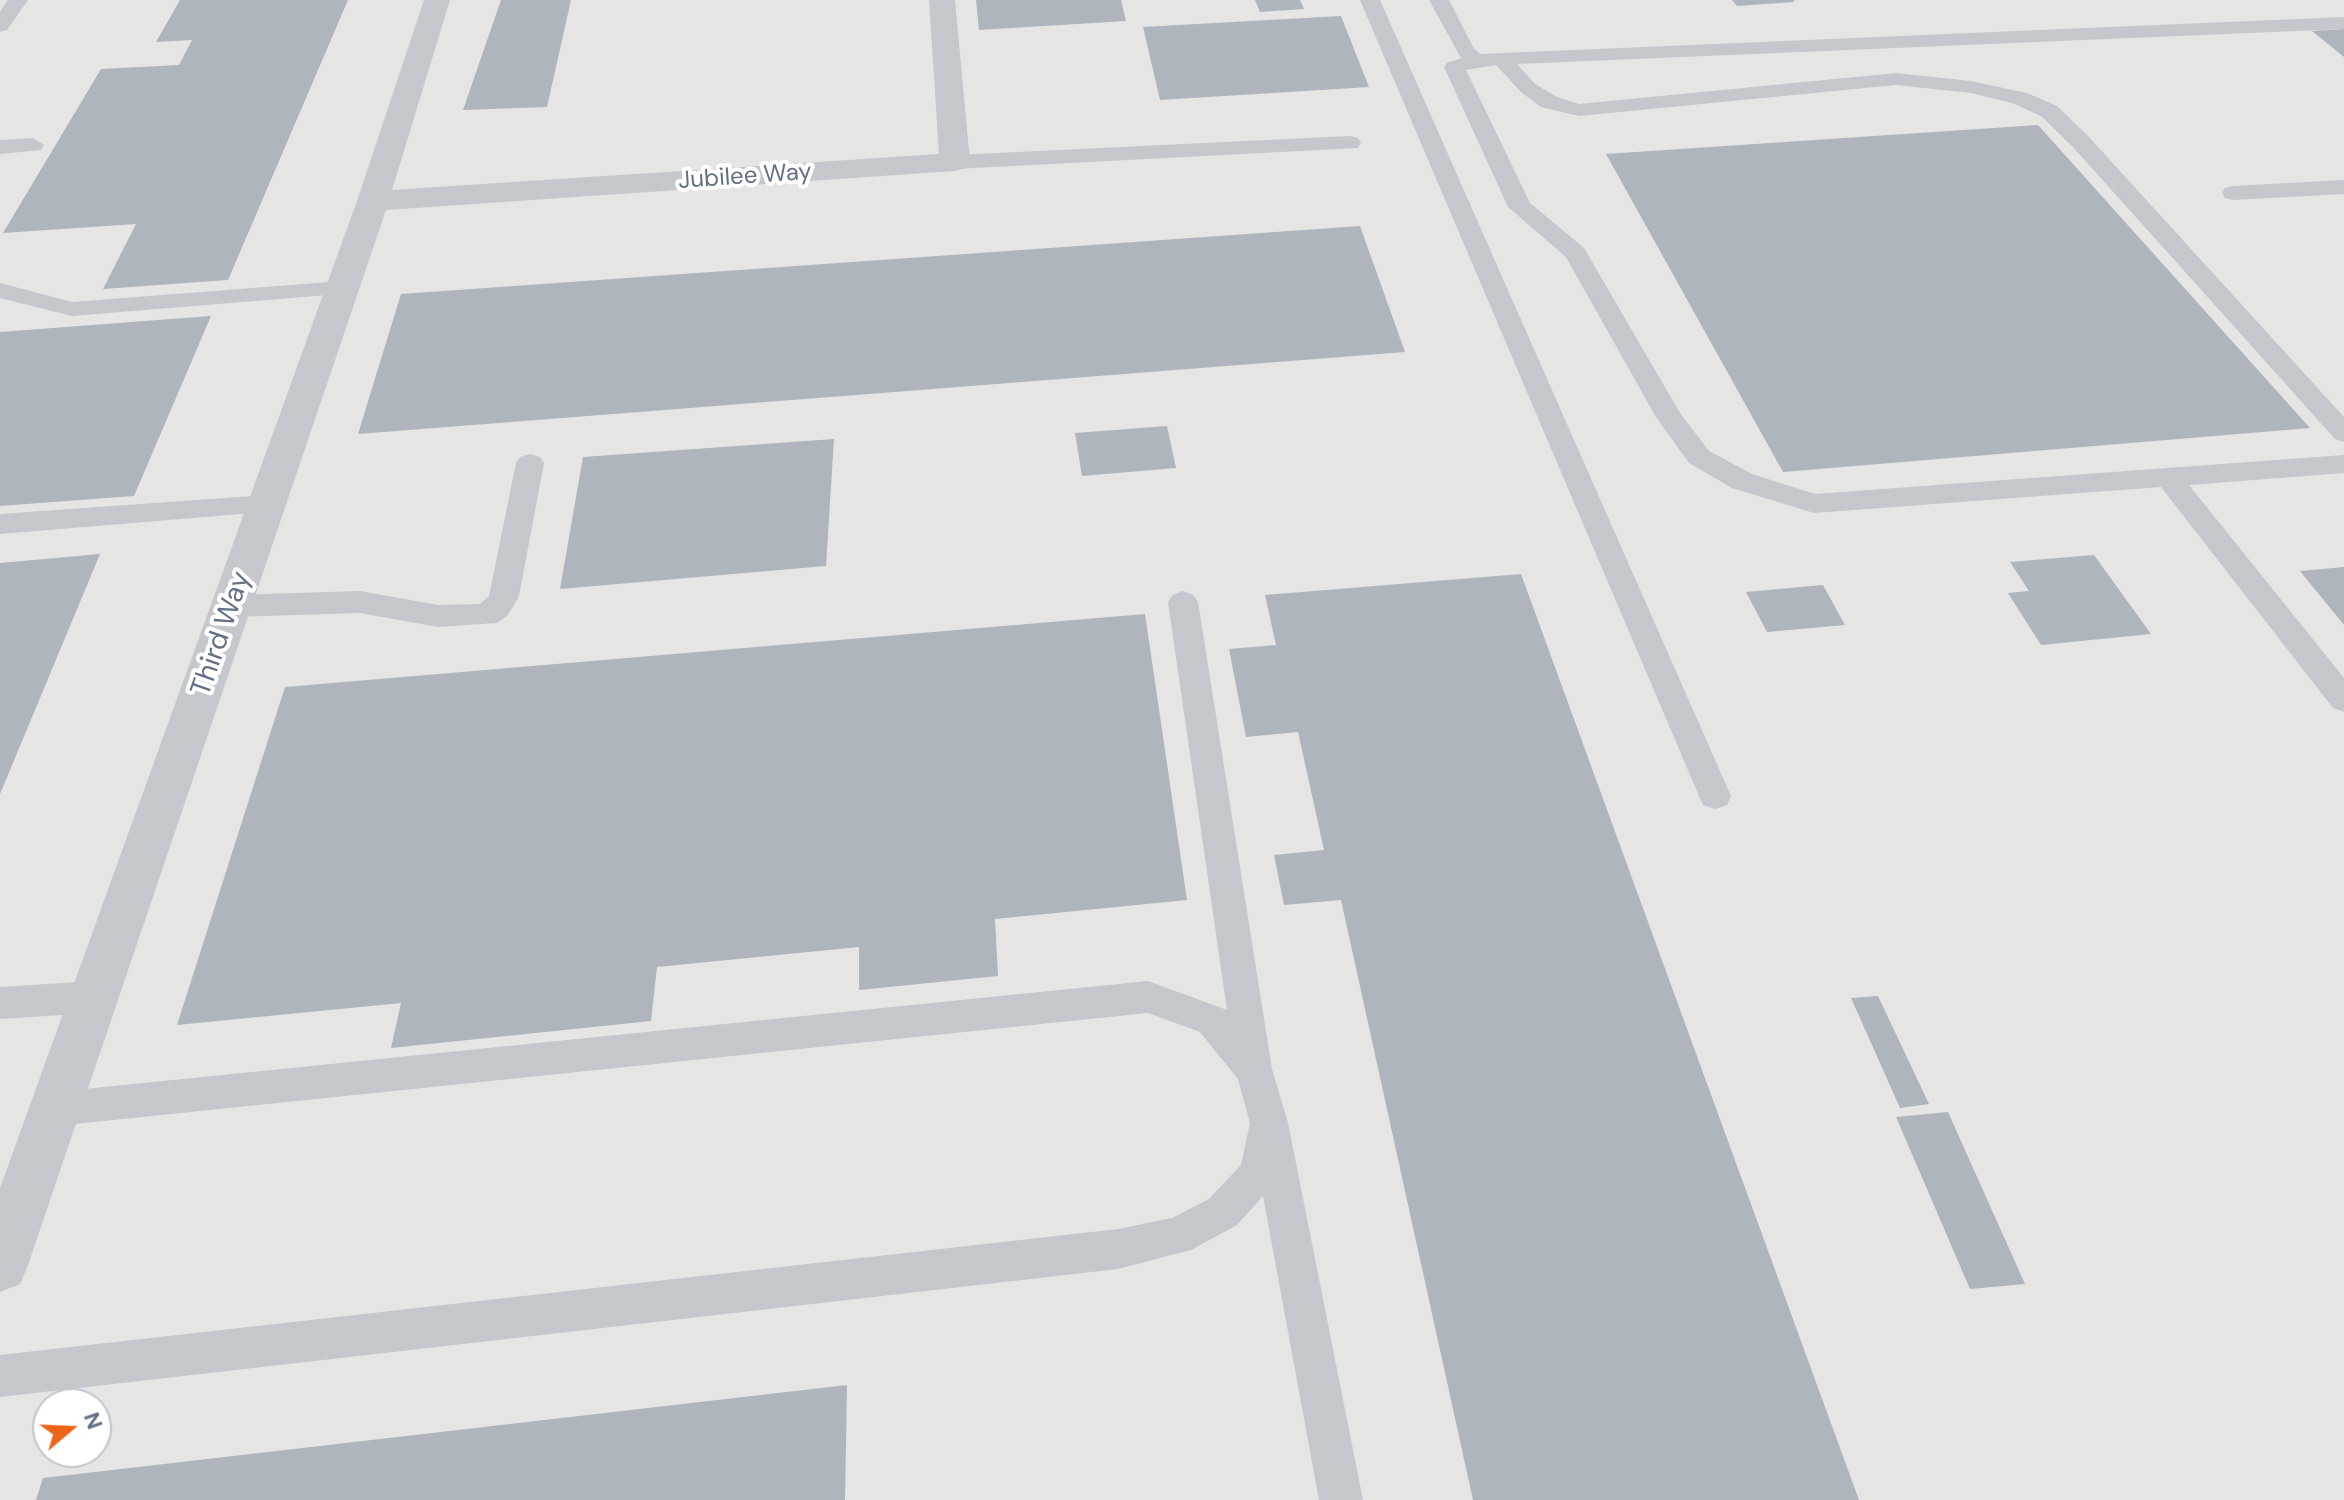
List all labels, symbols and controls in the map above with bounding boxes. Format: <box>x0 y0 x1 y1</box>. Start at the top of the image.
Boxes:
street label: Jubilee Way <box>677 158 813 196</box>
street label: Third Way <box>185 567 259 701</box>
north arrow <box>32 1388 112 1468</box>
text: N <box>77 1408 110 1433</box>

